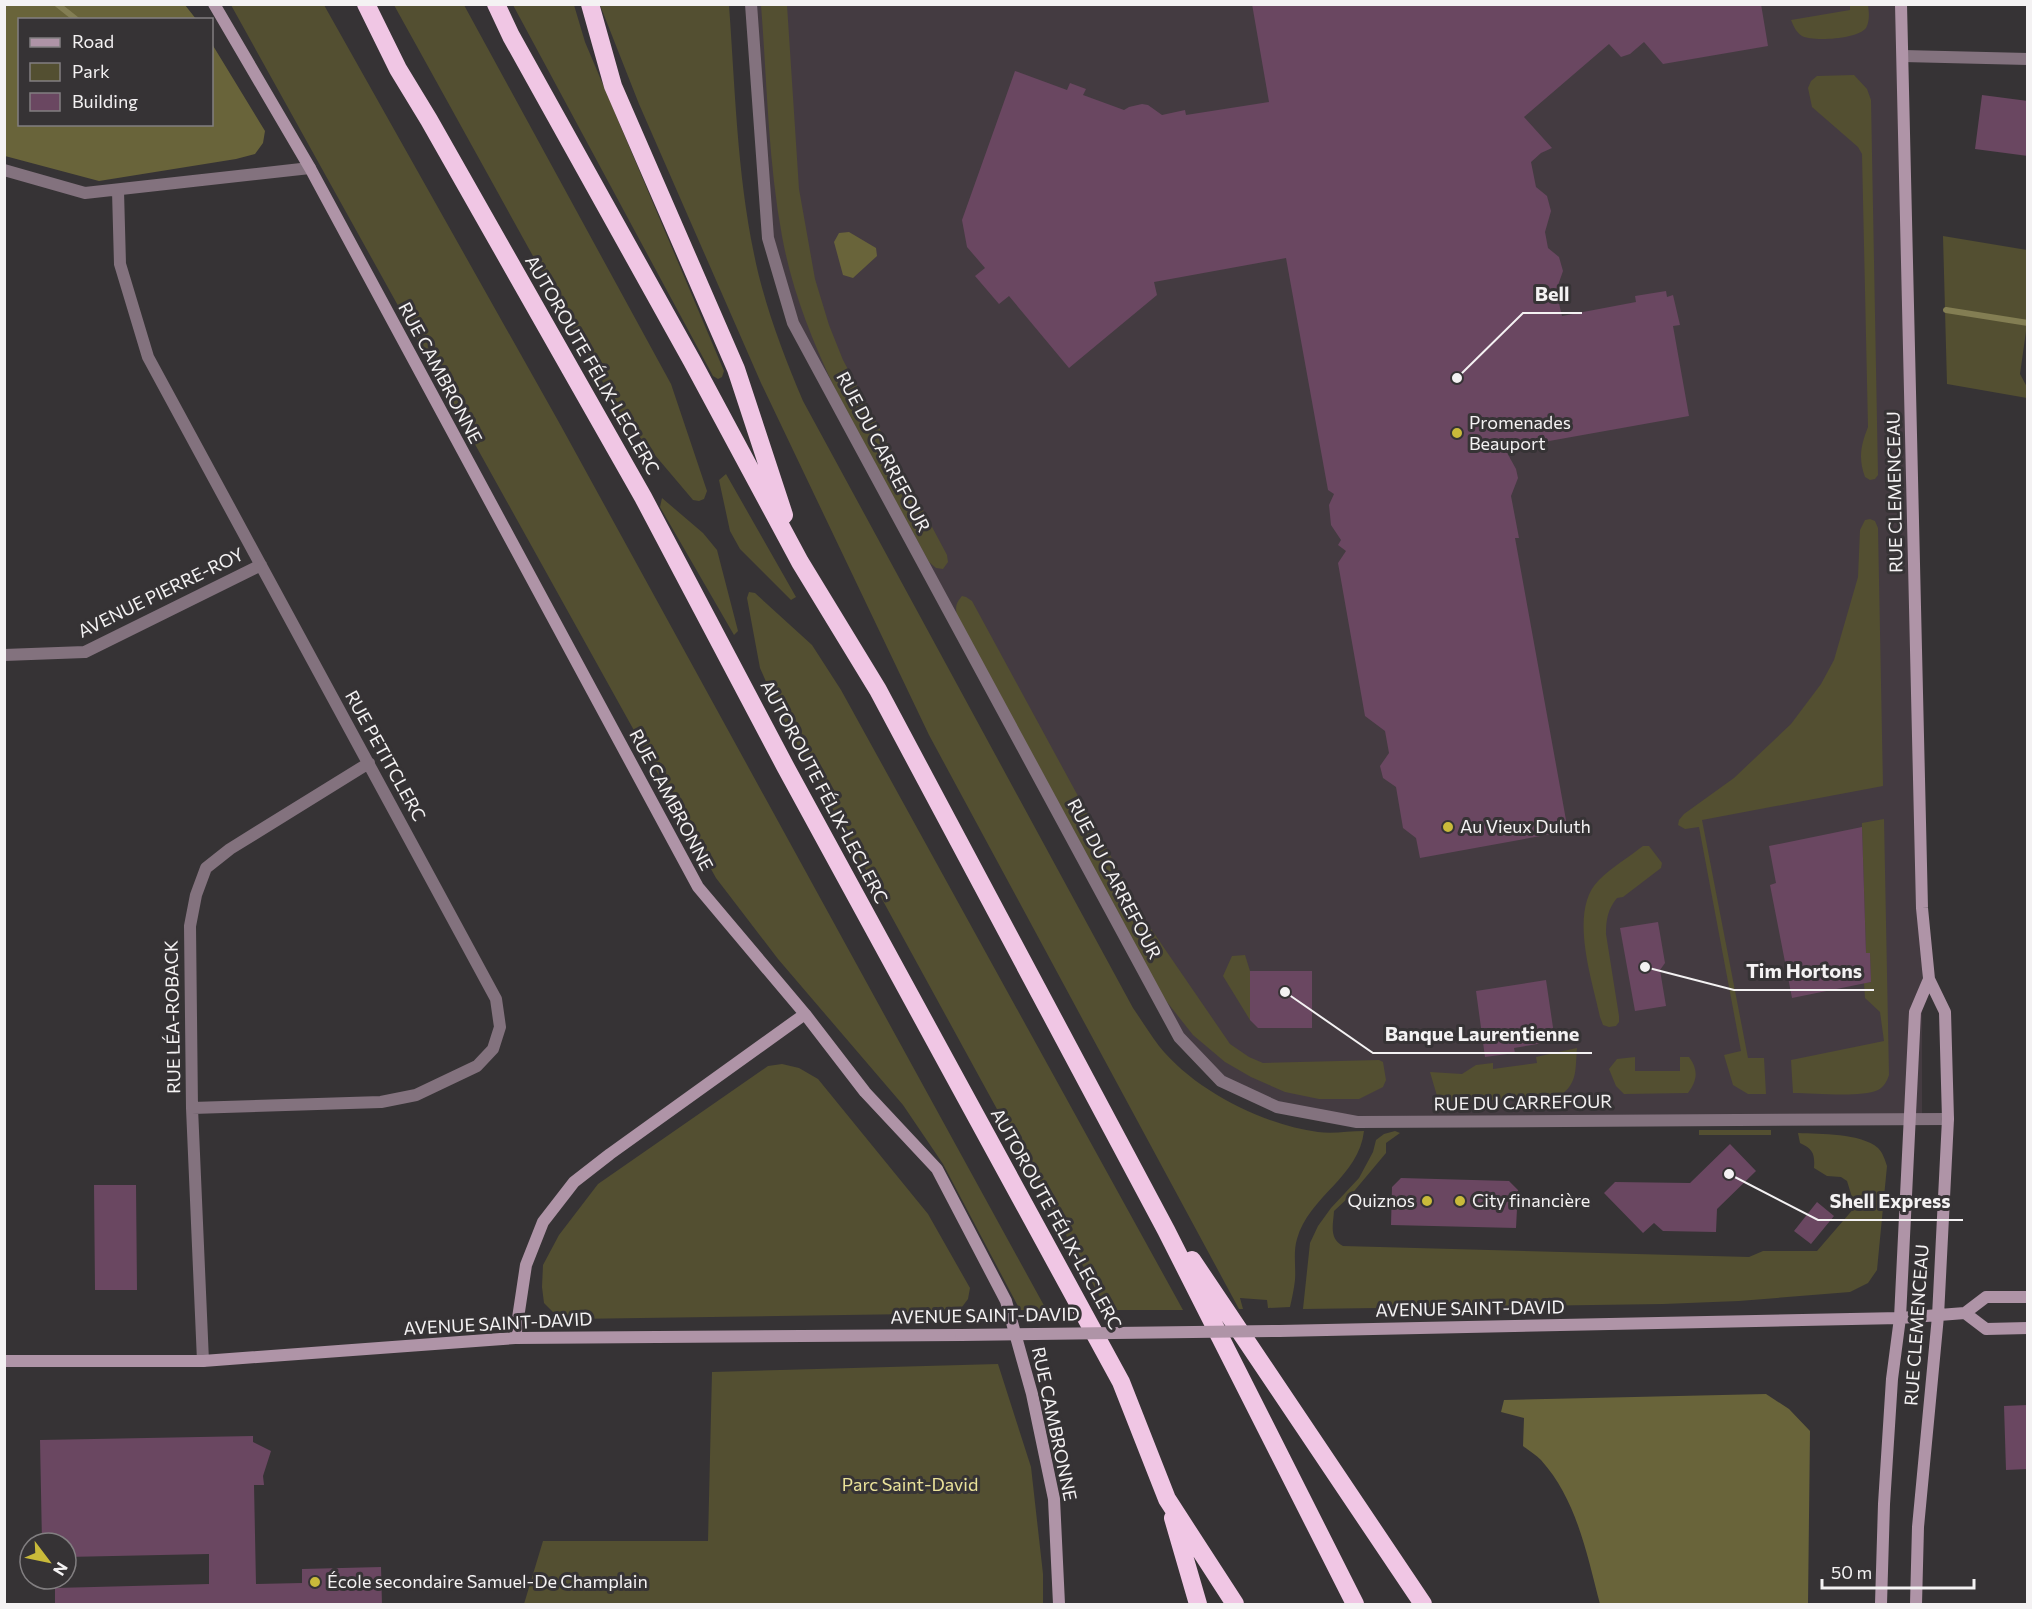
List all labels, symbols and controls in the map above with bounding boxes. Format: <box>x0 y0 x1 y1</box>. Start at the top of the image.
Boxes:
legend <box>18 18 213 126</box>
text: Road <box>72 30 114 52</box>
text: Park <box>72 60 110 82</box>
text: Building <box>72 90 138 112</box>
street label: AUTOROUTE FÉLIX-LECLERC <box>521 251 665 478</box>
callout: Bell <box>1523 275 1582 313</box>
text: Bell <box>1535 281 1569 305</box>
street label: RUE CAMBRONNE <box>394 298 487 447</box>
street label: RUE DU CARREFOUR <box>832 368 936 536</box>
place label: Promenades Beauport <box>1469 411 1571 454</box>
street label: RUE CLEMENCEAU <box>1882 411 1906 573</box>
marker: Promenades Beauport <box>1450 426 1464 440</box>
street label: AVENUE PIERRE-ROY <box>74 542 247 642</box>
street label: AUTOROUTE FÉLIX-LECLERC <box>757 676 893 907</box>
street label: RUE PETITCLERC <box>341 686 431 825</box>
street label: RUE CAMBRONNE <box>625 725 718 874</box>
street label: RUE DU CARREFOUR <box>1063 795 1167 963</box>
place label: Au Vieux Duluth <box>1460 815 1591 837</box>
marker: Au Vieux Duluth <box>1441 820 1455 834</box>
street label: RUE LÉA-ROBACK <box>160 940 184 1094</box>
callout: Tim Hortons <box>1734 952 1874 990</box>
text: Tim Hortons <box>1746 958 1862 982</box>
callout: Banque Laurentienne <box>1373 1015 1592 1053</box>
text: Banque Laurentienne <box>1385 1021 1579 1045</box>
street label: RUE DU CARREFOUR <box>1433 1089 1612 1115</box>
street label: AUTOROUTE FÉLIX-LECLERC <box>987 1104 1127 1333</box>
callout: Shell Express <box>1818 1182 1963 1220</box>
text: Shell Express <box>1829 1188 1951 1212</box>
place label: Quiznos <box>1348 1189 1415 1211</box>
place label: City financière <box>1472 1189 1590 1211</box>
marker: Quiznos <box>1420 1194 1434 1208</box>
marker: City financière <box>1453 1194 1467 1208</box>
street label: RUE CLEMENCEAU <box>1899 1243 1933 1406</box>
street label: AVENUE SAINT-DAVID <box>1375 1295 1565 1321</box>
street label: AVENUE SAINT-DAVID <box>890 1302 1080 1328</box>
street label: AVENUE SAINT-DAVID <box>403 1307 593 1339</box>
street label: RUE CAMBRONNE <box>1028 1345 1082 1503</box>
park label: Parc Saint-David <box>842 1473 978 1495</box>
north arrow <box>18 1531 78 1591</box>
scale bar <box>1822 1552 1974 1590</box>
text: N <box>50 1559 72 1579</box>
text: 50 m <box>1831 1561 1872 1583</box>
place label: École secondaire Samuel-De Champlain <box>327 1570 648 1592</box>
marker: École secondaire Samuel-De Champlain <box>308 1575 322 1589</box>

